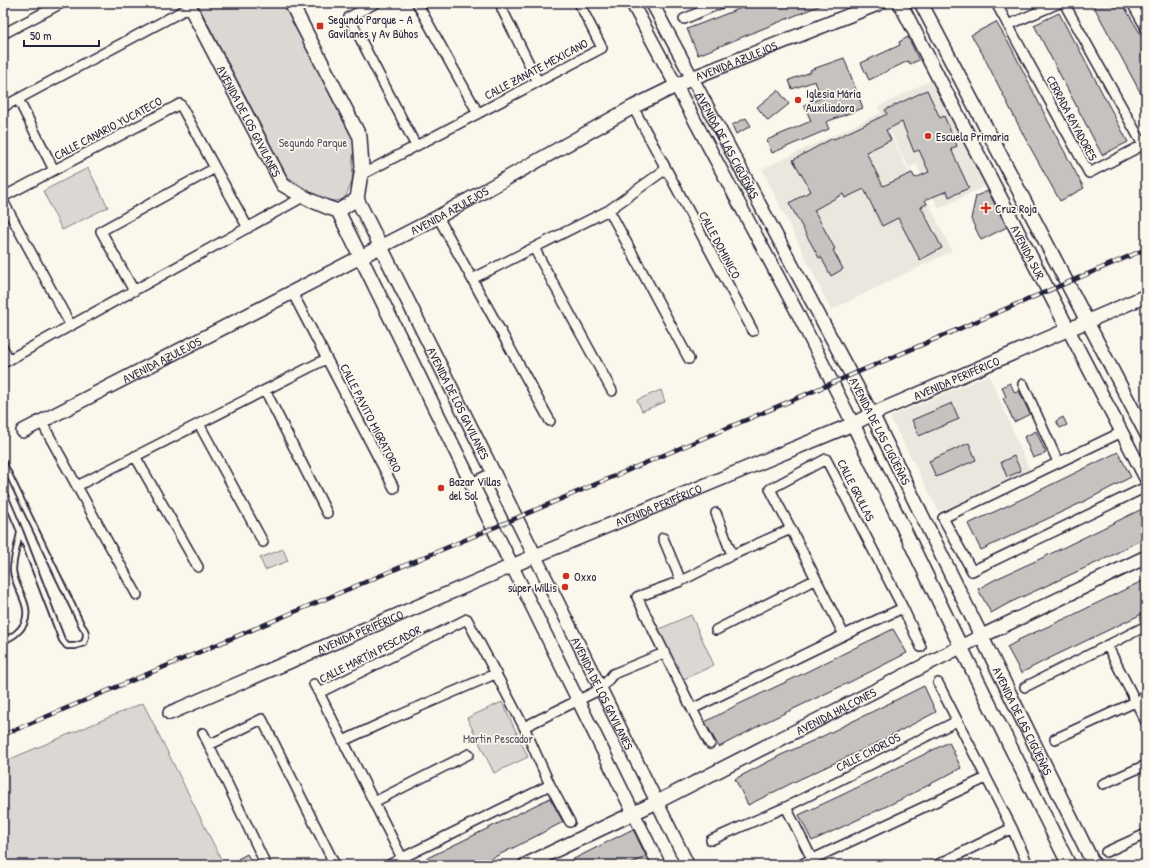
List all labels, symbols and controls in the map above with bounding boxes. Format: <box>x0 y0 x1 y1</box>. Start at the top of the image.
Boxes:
place label: Segundo Parque - A Gavilanes y Av Búhos <box>328 11 418 42</box>
marker: Segundo Parque - A Gavilanes y Av Búhos <box>315 21 325 31</box>
scale bar <box>24 22 99 48</box>
text: 50 m <box>30 27 51 44</box>
street label: CALLE ZANATE MEXICANO <box>481 34 591 104</box>
street label: AVENIDA AZULEJOS <box>693 36 780 84</box>
street label: AVENIDA DE LOS GAVILANES <box>213 62 286 180</box>
street label: CERRADA RAYADORES <box>1042 72 1102 164</box>
place label: Iglesia Mária Auxiliadora <box>806 85 861 116</box>
street label: AVENIDA DE LAS CIGÜEÑAS <box>692 89 764 202</box>
street label: CALLE CANARIO YUCATECO <box>51 92 165 164</box>
marker: Iglesia Mária Auxiliadora <box>793 95 803 105</box>
place label: Escuela Primaria <box>936 128 1009 145</box>
marker: Escuela Primaria <box>923 131 933 141</box>
park label: Segundo Parque <box>279 134 347 151</box>
street label: AVENIDA AZULEJOS <box>407 182 492 238</box>
place label: Cruz Roja <box>995 200 1037 217</box>
marker: Cruz Roja <box>980 202 992 214</box>
street label: CALLE DOMINICO <box>695 208 745 282</box>
street label: AVENIDA SUR <box>1007 222 1050 283</box>
street label: AVENIDA AZULEJOS <box>119 332 204 387</box>
street label: AVENIDA DE LOS GAVILANES <box>424 344 494 462</box>
street label: AVENIDA PERIFÉRICO <box>911 351 1002 404</box>
street label: CALLE PAVITO MIGRATORIO <box>336 361 406 476</box>
street label: AVENIDA DE LAS CIGÜEÑAS <box>846 374 915 488</box>
street label: CALLE GRULLAS <box>833 456 879 524</box>
place label: Bazar Villas del Sol <box>449 473 501 504</box>
street label: AVENIDA PERIFÉRICO <box>613 479 705 530</box>
marker: Bazar Villas del Sol <box>436 483 446 493</box>
place label: Oxxo <box>574 568 596 585</box>
marker: Oxxo <box>561 571 571 581</box>
place label: súper Willis <box>508 579 557 596</box>
marker: súper Willis <box>560 582 570 592</box>
street label: AVENIDA PERIFÉRICO <box>314 605 406 657</box>
street label: CALLE MARTÍN PESCADOR <box>316 621 424 687</box>
street label: AVENIDA DE LOS GAVILANES <box>568 634 638 753</box>
street label: AVENIDA DE LAS CIGÜEÑAS <box>989 664 1057 778</box>
street label: AVENIDA HALCONES <box>793 683 879 738</box>
street label: CALLE CHORLOS <box>833 728 904 776</box>
park label: Martin Pescador <box>463 730 533 747</box>

